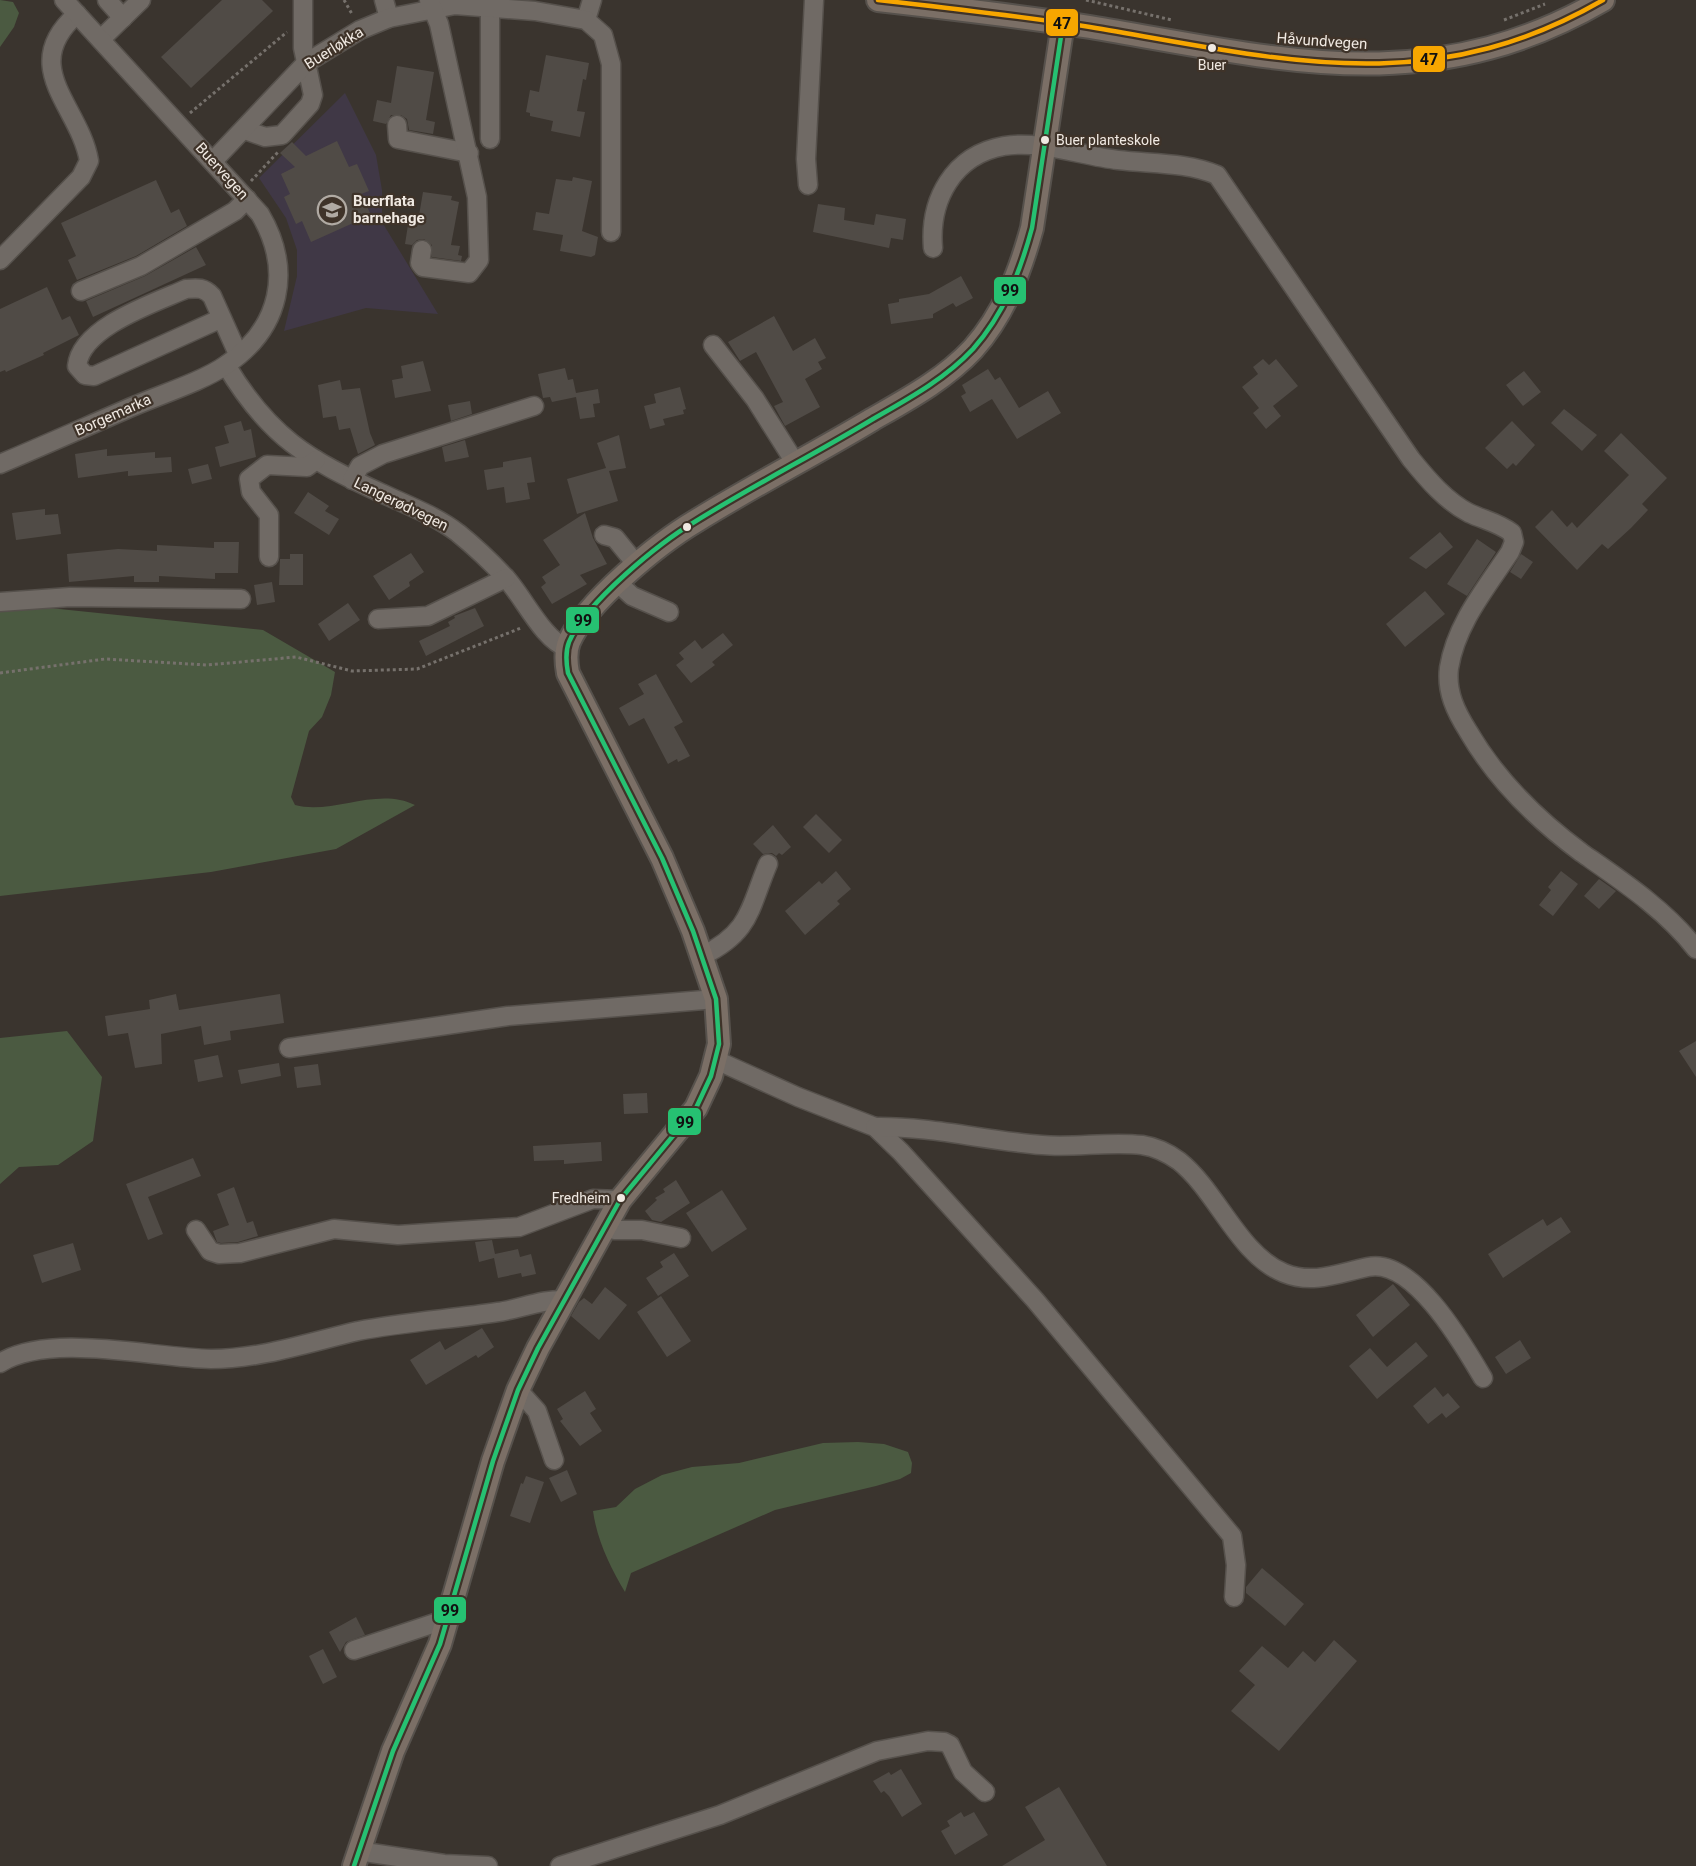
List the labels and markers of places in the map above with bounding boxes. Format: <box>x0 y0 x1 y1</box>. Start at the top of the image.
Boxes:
marker: Buer <box>1206 42 1218 54</box>
place label: Buer <box>1198 57 1227 73</box>
place label: Buer planteskole <box>1056 132 1160 148</box>
marker: Buer planteskole <box>1039 134 1051 146</box>
place label: Buerflata barnehage <box>353 192 425 227</box>
school or university icon: Buerflata barnehage <box>316 194 348 226</box>
unlabelled marker <box>681 521 693 533</box>
place label: Fredheim <box>552 1190 610 1206</box>
marker: Fredheim <box>615 1192 627 1204</box>

